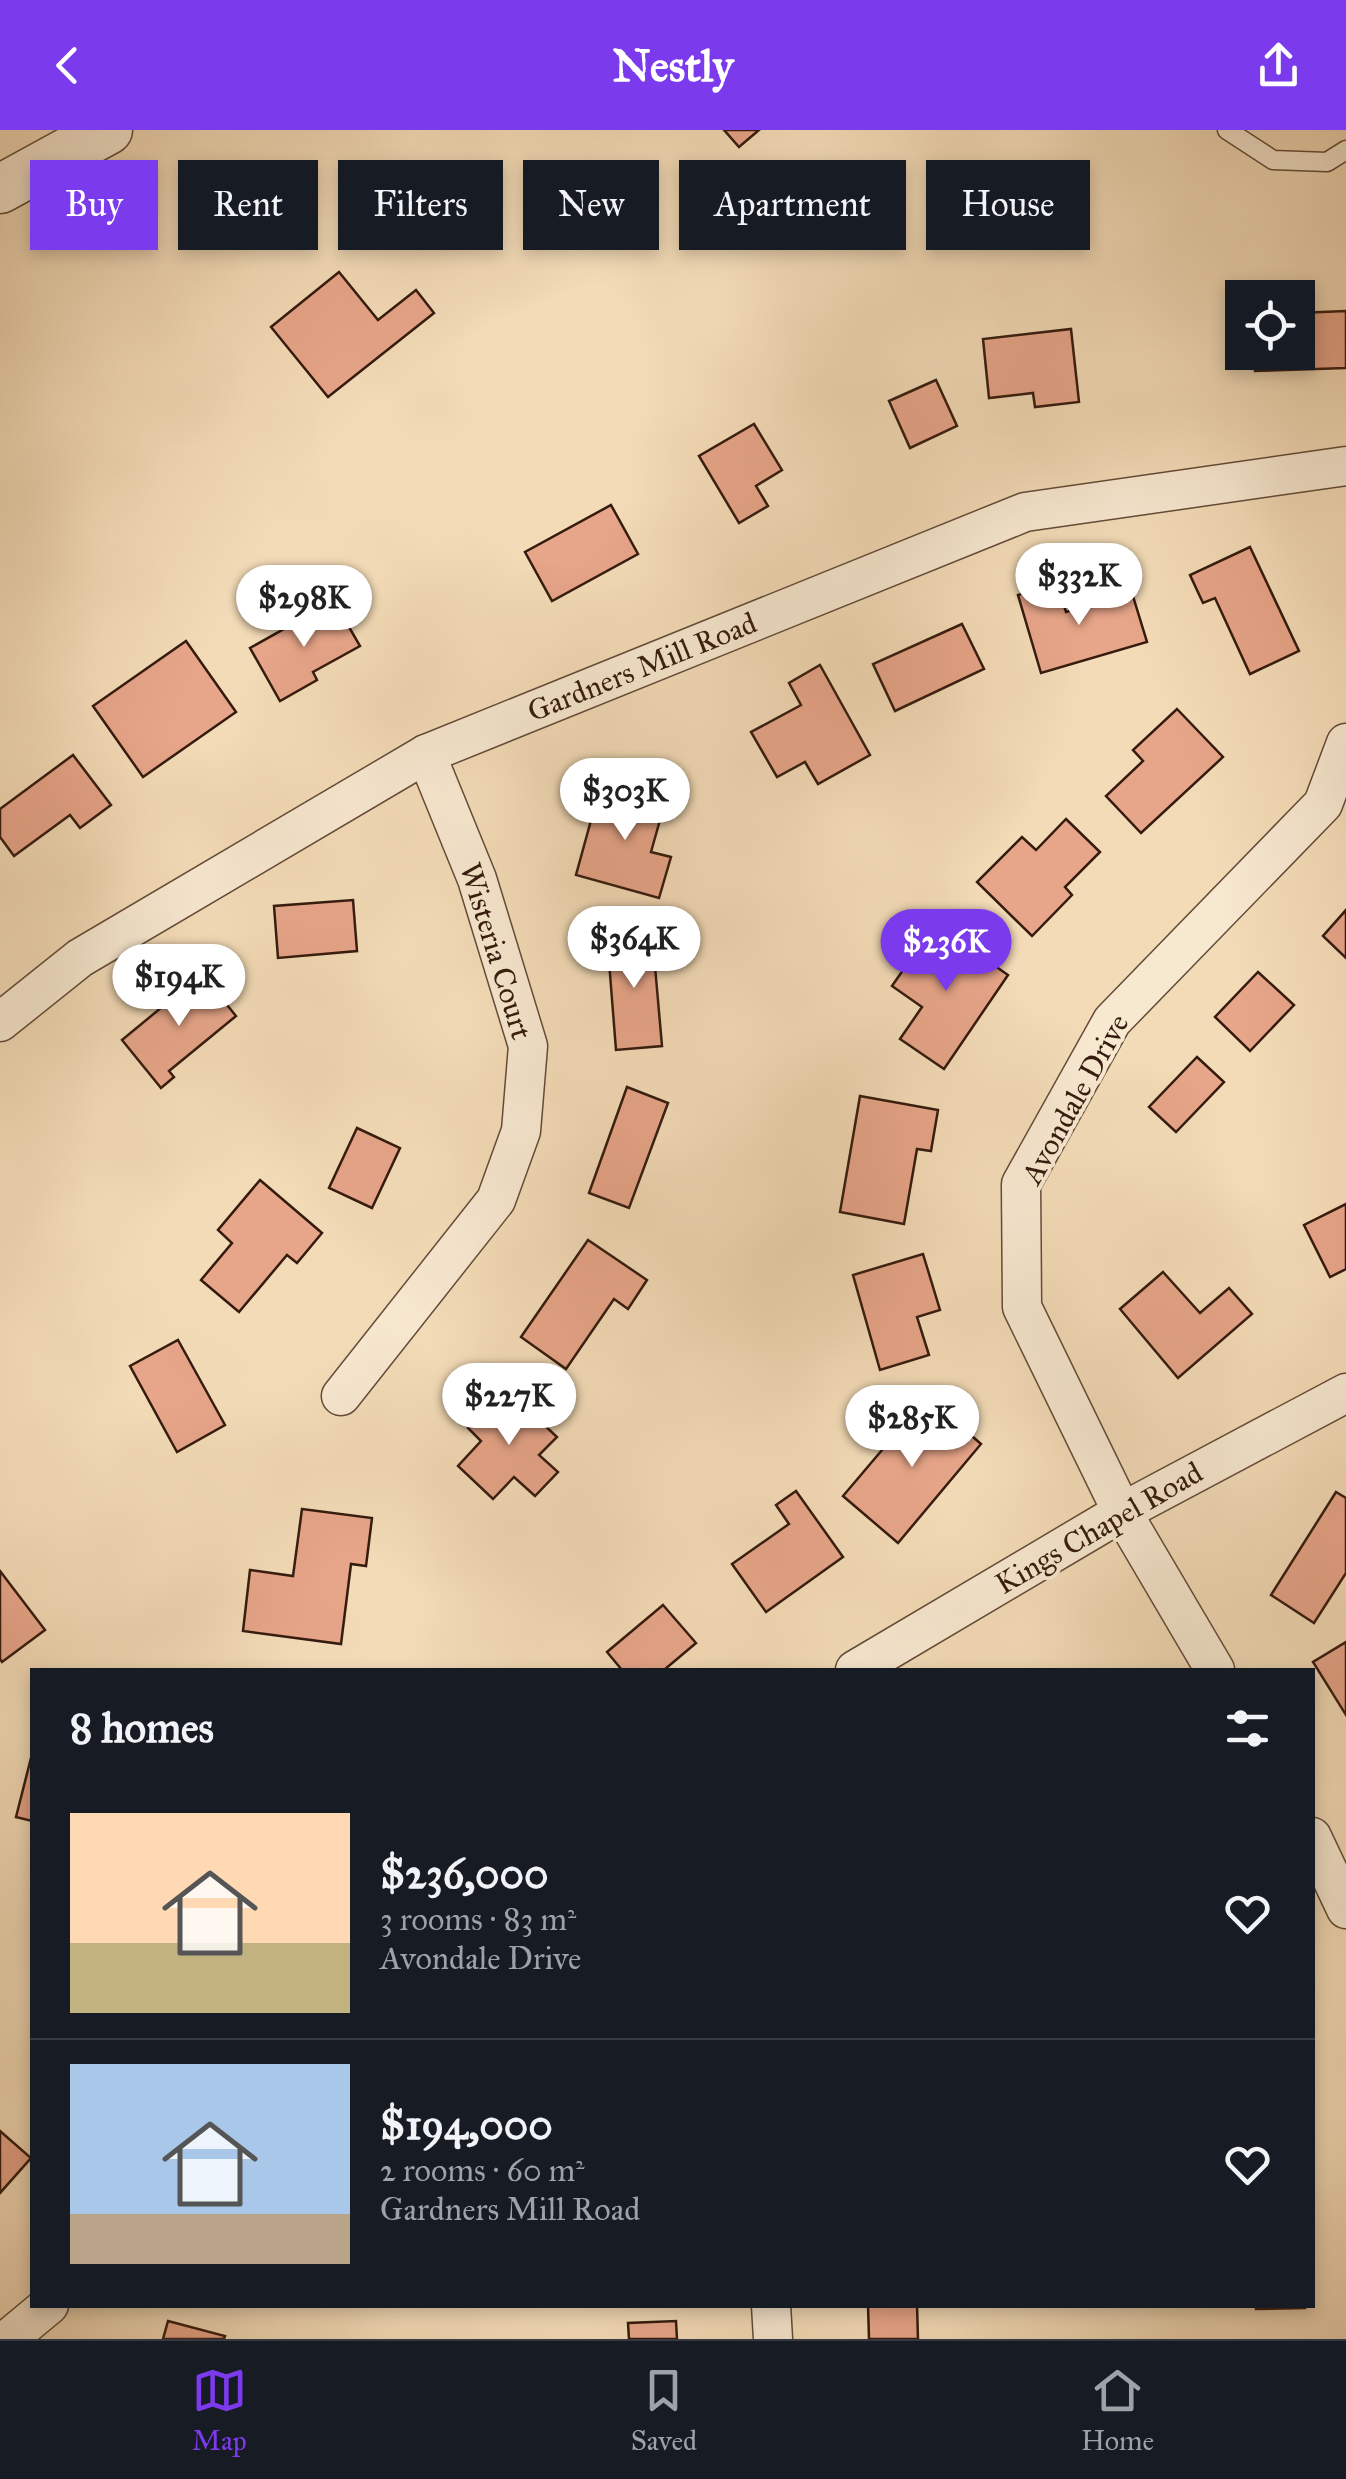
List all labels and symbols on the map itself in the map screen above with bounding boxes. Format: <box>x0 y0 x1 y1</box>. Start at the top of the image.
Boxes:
pin: $332K <box>1009 543 1149 628</box>
pin: $298K <box>234 565 374 650</box>
street label: Gardners Mill Road <box>522 605 762 729</box>
pin: $303K <box>555 758 695 843</box>
street label: Wisteria Court <box>452 858 540 1044</box>
pin: $364K <box>564 906 704 991</box>
pin: $236K <box>876 909 1016 994</box>
pin: $194K <box>109 944 249 1029</box>
street label: Avondale Drive <box>1013 1008 1137 1192</box>
pin: $227K <box>439 1363 579 1448</box>
pin: $285K <box>842 1385 982 1470</box>
street label: Kings Chapel Road <box>989 1454 1209 1602</box>

